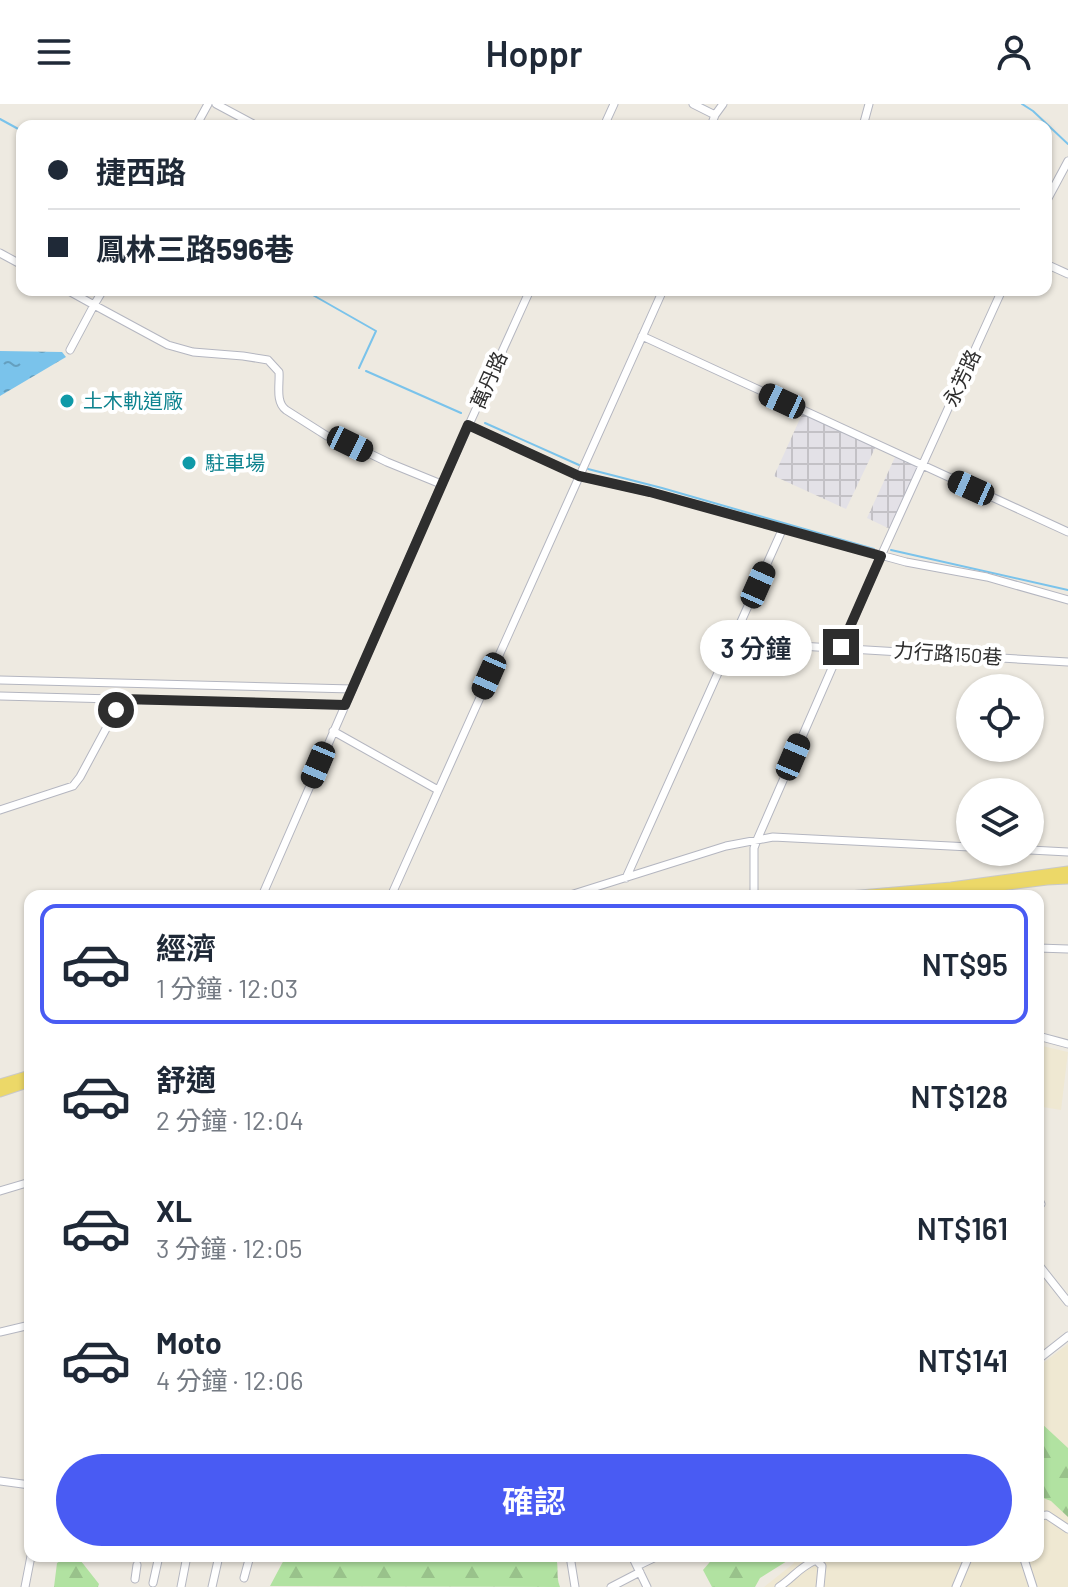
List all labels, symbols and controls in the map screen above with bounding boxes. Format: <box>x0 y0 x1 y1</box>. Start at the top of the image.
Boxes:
icon: menu <box>32 30 76 74</box>
icon: person <box>992 30 1036 74</box>
text: Hoppr <box>485 31 583 74</box>
text: 捷西路 <box>96 153 186 189</box>
text: 鳳林三路596巷 <box>96 230 294 266</box>
street label: 永芳路 <box>938 345 985 410</box>
street label: 萬丹路 <box>465 347 511 412</box>
car <box>755 380 809 422</box>
place label: 土木軌道廠 <box>83 388 183 412</box>
marker: 土木軌道廠 <box>58 392 76 410</box>
car <box>323 423 377 465</box>
place label: 駐車場 <box>205 450 265 474</box>
marker: 駐車場 <box>180 454 198 472</box>
car <box>944 467 998 509</box>
car <box>737 558 779 612</box>
callout: 3 分鐘 <box>701 619 813 675</box>
route end <box>823 629 859 665</box>
text: 3 分鐘 <box>720 632 792 663</box>
street label: 力行路150巷 <box>893 637 1003 669</box>
car <box>468 649 510 703</box>
map controls <box>956 674 1044 866</box>
button: locate <box>956 674 1044 762</box>
route start <box>98 692 134 728</box>
car <box>773 730 813 784</box>
car <box>298 738 338 792</box>
button: layers <box>956 778 1044 866</box>
icon: car <box>60 928 132 1000</box>
text: 經濟 <box>156 929 216 965</box>
text: NT$95 <box>922 946 1008 982</box>
text: 1 分鐘 · 12:03 <box>156 972 298 1003</box>
icon: car <box>60 1060 132 1132</box>
text: 舒適 <box>156 1061 216 1097</box>
text: NT$128 <box>910 1078 1008 1114</box>
text: 2 分鐘 · 12:04 <box>156 1104 304 1135</box>
icon: car <box>60 1192 132 1264</box>
text: XL <box>156 1192 192 1228</box>
text: NT$161 <box>917 1210 1008 1246</box>
text: 3 分鐘 · 12:05 <box>156 1232 302 1263</box>
icon: car <box>60 1324 132 1396</box>
text: Moto <box>156 1324 222 1360</box>
text: NT$141 <box>918 1342 1008 1378</box>
text: 4 分鐘 · 12:06 <box>156 1364 303 1395</box>
button: 確認 <box>56 1454 1012 1546</box>

